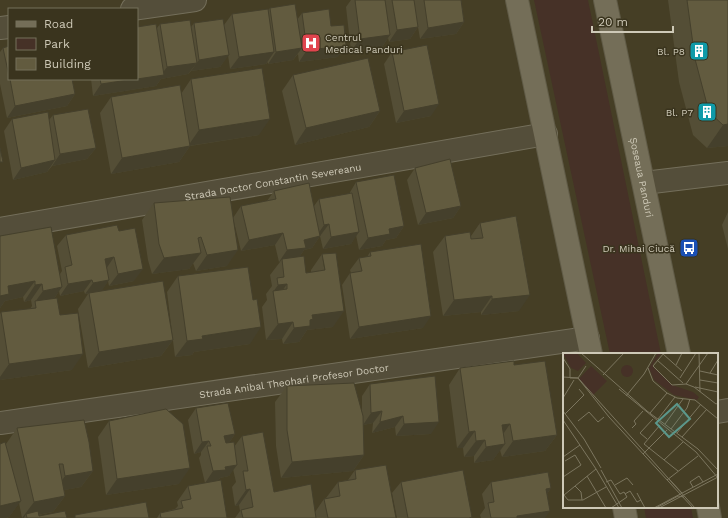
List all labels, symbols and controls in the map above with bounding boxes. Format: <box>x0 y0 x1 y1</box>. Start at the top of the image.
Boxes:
legend <box>8 8 138 80</box>
scale bar <box>592 8 673 34</box>
text: 20 m <box>598 15 628 29</box>
text: Road <box>44 17 73 31</box>
hospital icon: Centrul Medical Panduri <box>300 32 322 54</box>
place label: Centrul Medical Panduri <box>325 32 403 55</box>
text: Park <box>44 37 70 51</box>
building icon: Bl. P8 <box>688 40 710 62</box>
place label: Bl. P8 <box>657 46 685 57</box>
text: Building <box>44 57 91 71</box>
building icon: Bl. P7 <box>696 101 718 123</box>
place label: Bl. P7 <box>666 107 693 118</box>
street label: Șoseaua Panduri <box>628 136 656 218</box>
street label: Strada Doctor Constantin Severeanu <box>184 161 362 202</box>
bus stop icon: Dr. Mihai Ciucă <box>678 237 700 259</box>
place label: Dr. Mihai Ciucă <box>602 243 675 254</box>
inset map <box>563 353 718 508</box>
street label: Strada Anibal Theohari Profesor Doctor <box>198 361 389 400</box>

